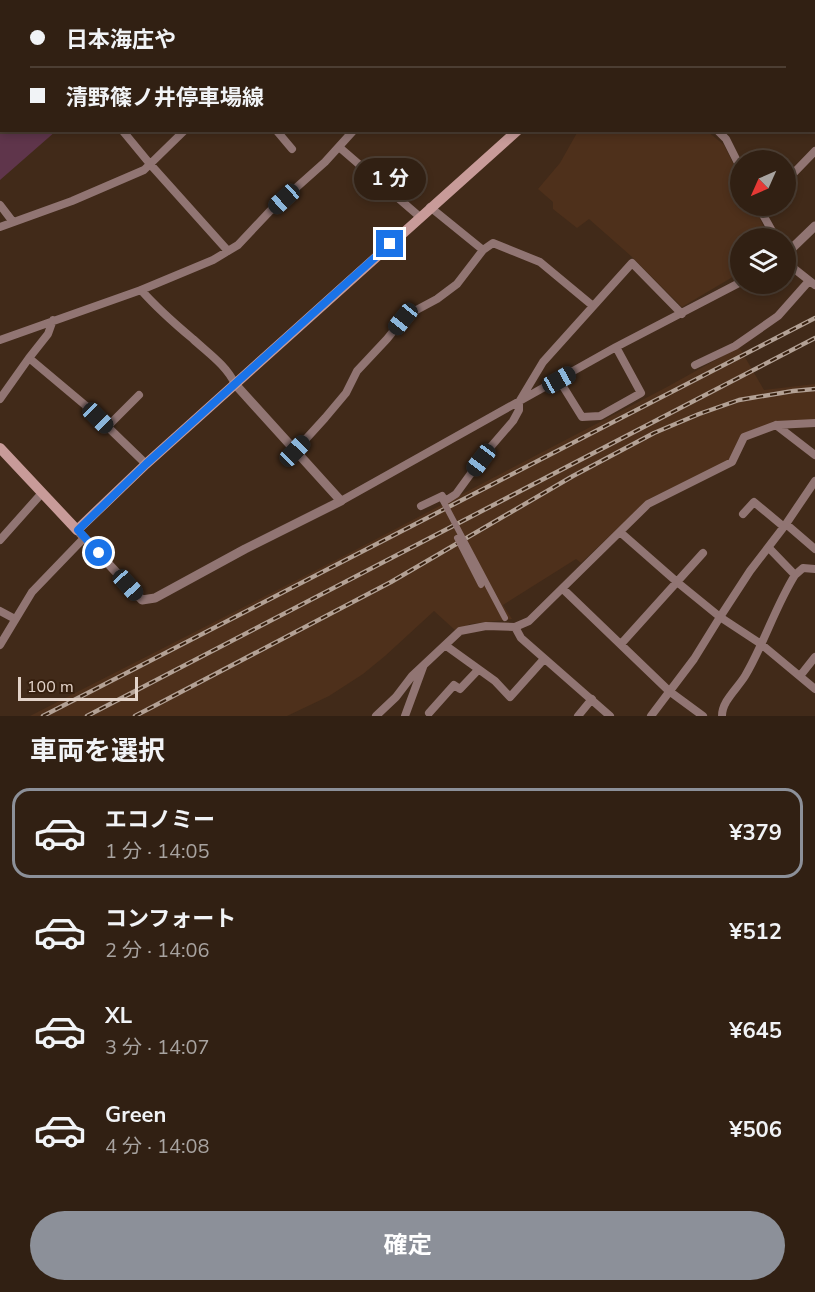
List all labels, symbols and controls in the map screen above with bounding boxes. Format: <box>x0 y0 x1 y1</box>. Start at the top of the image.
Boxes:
text: 日本海庄や <box>66 25 176 55</box>
text: 清野篠ノ井停車場線 <box>66 83 264 113</box>
north arrow <box>730 150 796 216</box>
map controls <box>730 150 796 294</box>
callout: 1 分 <box>354 157 426 199</box>
text: 1 分 <box>371 165 409 192</box>
car <box>265 180 303 218</box>
button: layers <box>730 228 796 294</box>
route end <box>376 230 403 257</box>
car <box>385 299 421 339</box>
car <box>539 363 579 397</box>
car <box>79 399 117 437</box>
car <box>276 432 314 470</box>
car <box>463 440 499 480</box>
route start <box>85 539 112 566</box>
car <box>109 566 147 604</box>
scale bar <box>18 674 138 702</box>
text: 100 m <box>27 676 74 698</box>
text: 車両を選択 <box>30 733 165 770</box>
text: エコノミー <box>105 805 215 835</box>
icon: car <box>33 806 87 860</box>
text: ¥379 <box>729 818 782 848</box>
text: 1 分 · 14:05 <box>105 838 210 865</box>
text: コンフォート <box>105 904 236 934</box>
icon: car <box>33 905 87 959</box>
text: ¥512 <box>729 917 782 947</box>
text: 2 分 · 14:06 <box>105 937 210 964</box>
text: XL <box>105 1001 132 1031</box>
icon: car <box>33 1004 87 1058</box>
text: ¥645 <box>729 1016 782 1046</box>
text: 3 分 · 14:07 <box>105 1034 210 1061</box>
text: Green <box>105 1100 166 1130</box>
icon: car <box>33 1103 87 1157</box>
text: ¥506 <box>729 1115 782 1145</box>
text: 4 分 · 14:08 <box>105 1133 210 1160</box>
button: 確定 <box>30 1211 785 1280</box>

